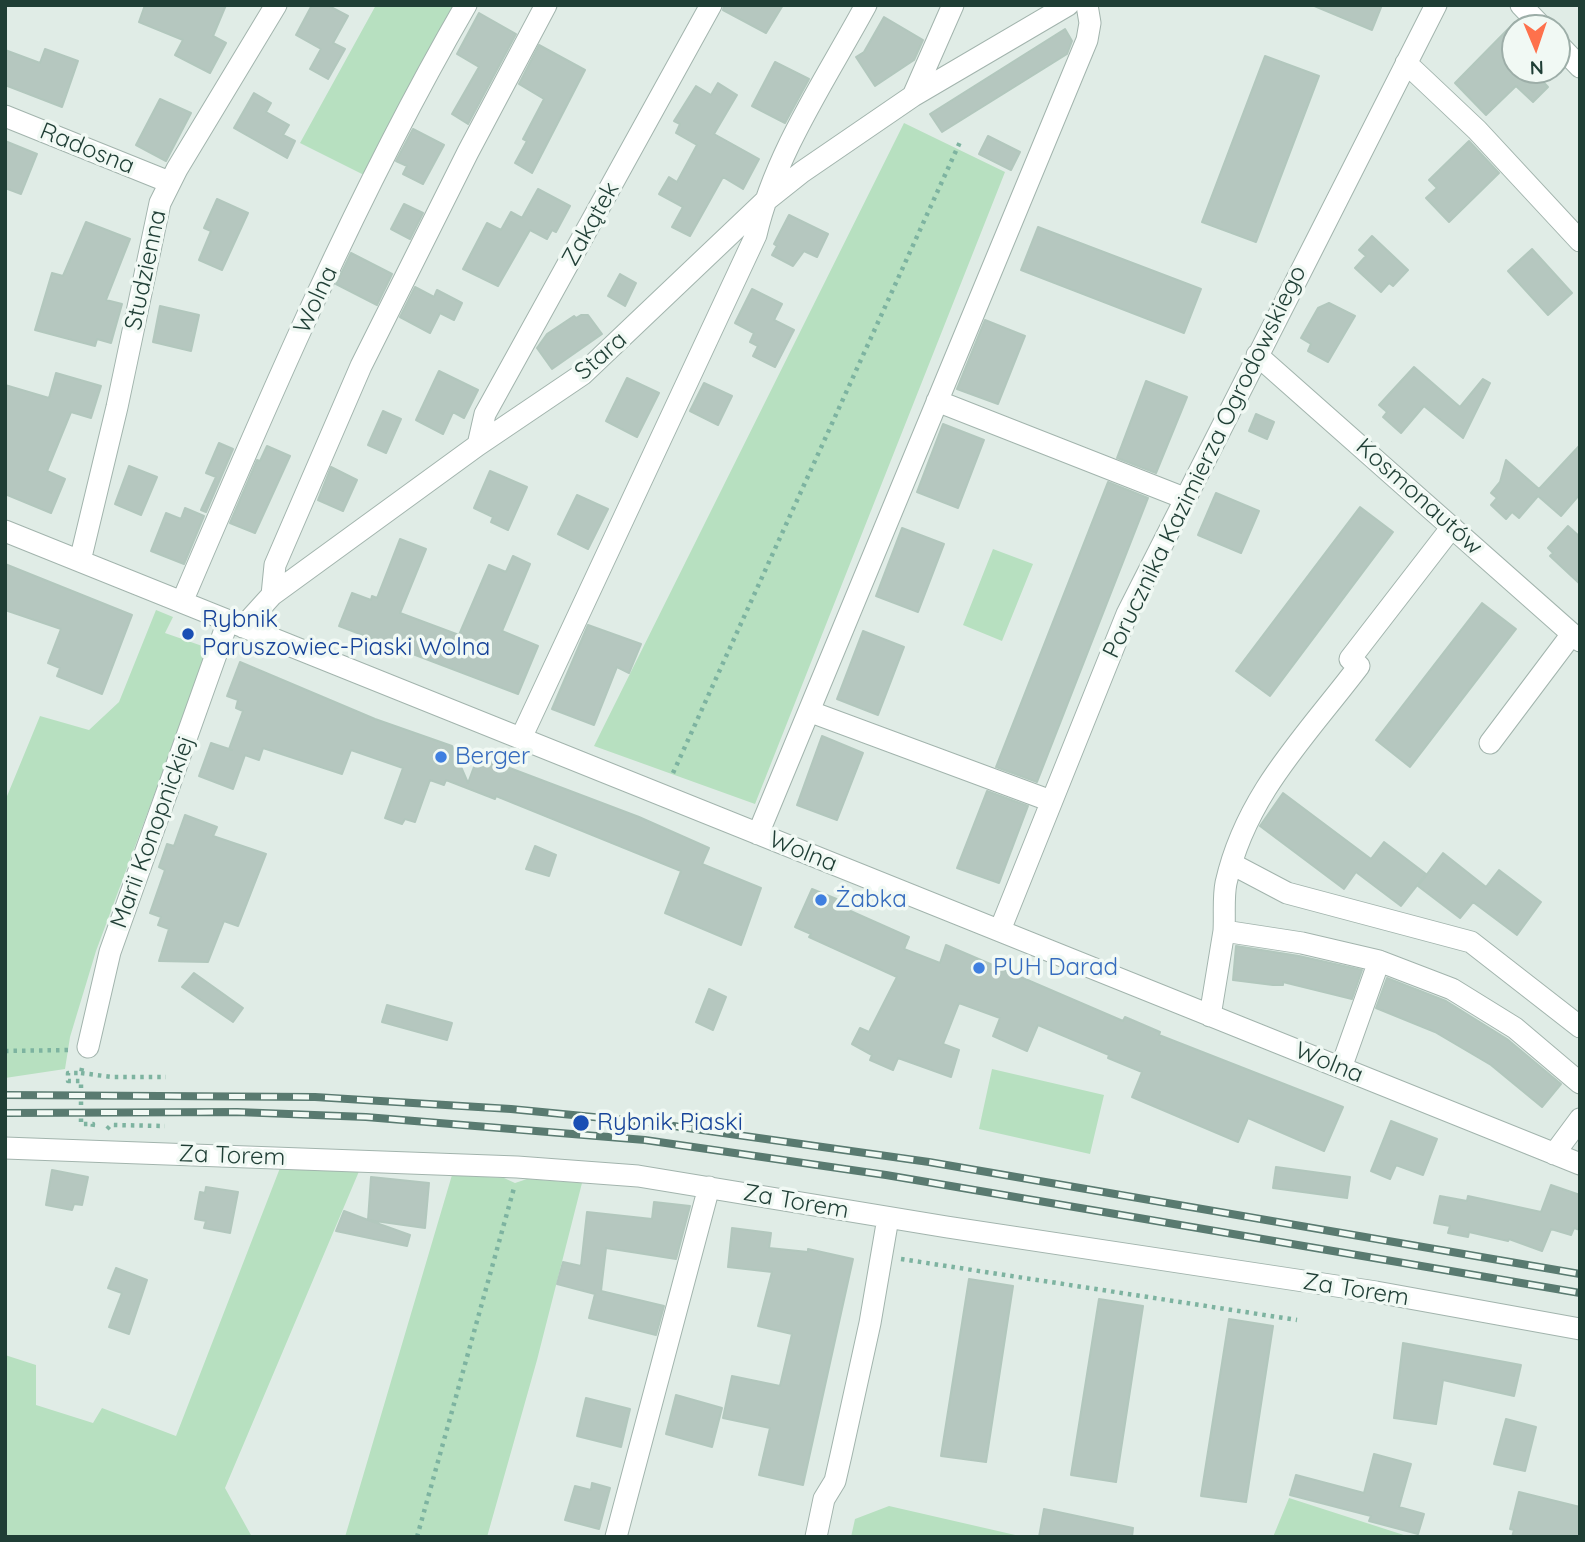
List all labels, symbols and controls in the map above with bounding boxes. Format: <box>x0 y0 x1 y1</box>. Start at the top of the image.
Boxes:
north arrow <box>1501 14 1571 84</box>
text: N <box>1529 56 1544 80</box>
street label: Radosna <box>36 117 138 181</box>
street label: Zakątek <box>556 177 626 271</box>
street label: Studzienna <box>119 207 173 333</box>
street label: Porucznika Kazimierza Ogrodowskiego <box>1097 261 1313 663</box>
street label: Wolna <box>288 262 344 338</box>
street label: Stara <box>569 326 633 386</box>
street label: Kosmonautów <box>1350 433 1488 561</box>
place label: Rybnik Paruszowiec-Piaski Wolna <box>202 606 490 662</box>
marker: Rybnik Paruszowiec-Piaski Wolna <box>180 626 196 642</box>
street label: Marii Konopnickiej <box>105 732 201 932</box>
place label: Berger <box>455 743 530 771</box>
marker: Berger <box>433 749 449 765</box>
street label: Wolna <box>765 825 841 879</box>
place label: Żabka <box>835 886 907 914</box>
marker: Żabka <box>813 892 829 908</box>
place label: PUH Darad <box>993 954 1118 982</box>
marker: PUH Darad <box>971 960 987 976</box>
street label: Wolna <box>1291 1036 1367 1090</box>
place label: Rybnik Piaski <box>597 1109 743 1137</box>
marker: Rybnik Piaski <box>571 1113 591 1133</box>
street label: Za Torem <box>178 1140 286 1172</box>
street label: Za Torem <box>741 1179 851 1225</box>
street label: Za Torem <box>1301 1267 1411 1313</box>

